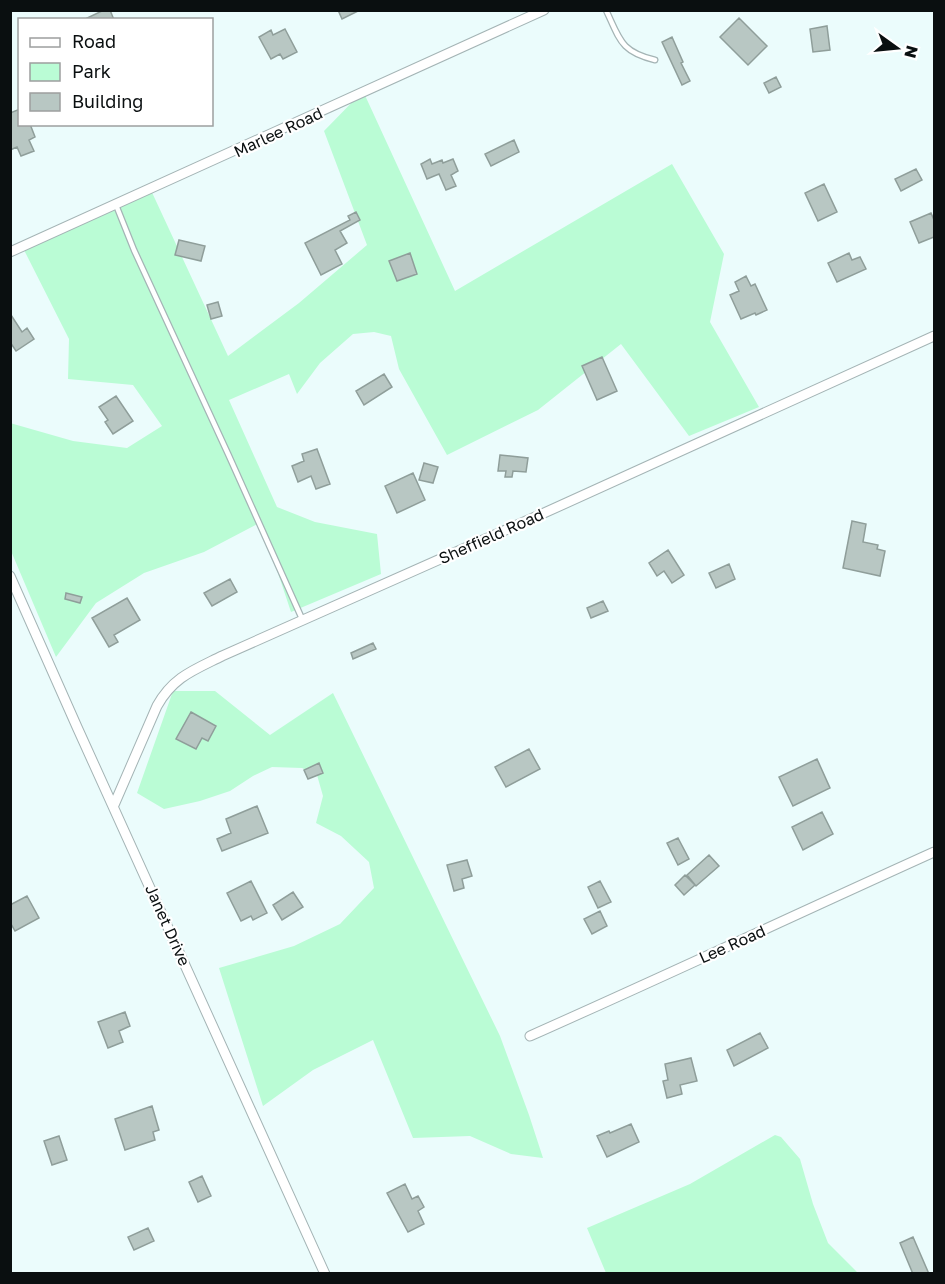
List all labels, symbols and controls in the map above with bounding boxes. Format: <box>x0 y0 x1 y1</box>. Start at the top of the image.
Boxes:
legend <box>18 18 213 126</box>
north arrow <box>867 18 927 78</box>
text: Road <box>72 30 116 52</box>
text: N <box>900 43 923 60</box>
text: Park <box>72 60 111 82</box>
text: Building <box>72 90 143 112</box>
street label: Marlee Road <box>230 103 326 161</box>
street label: Sheffield Road <box>435 504 547 568</box>
street label: Janet Drive <box>141 881 195 969</box>
street label: Lee Road <box>696 920 768 968</box>

